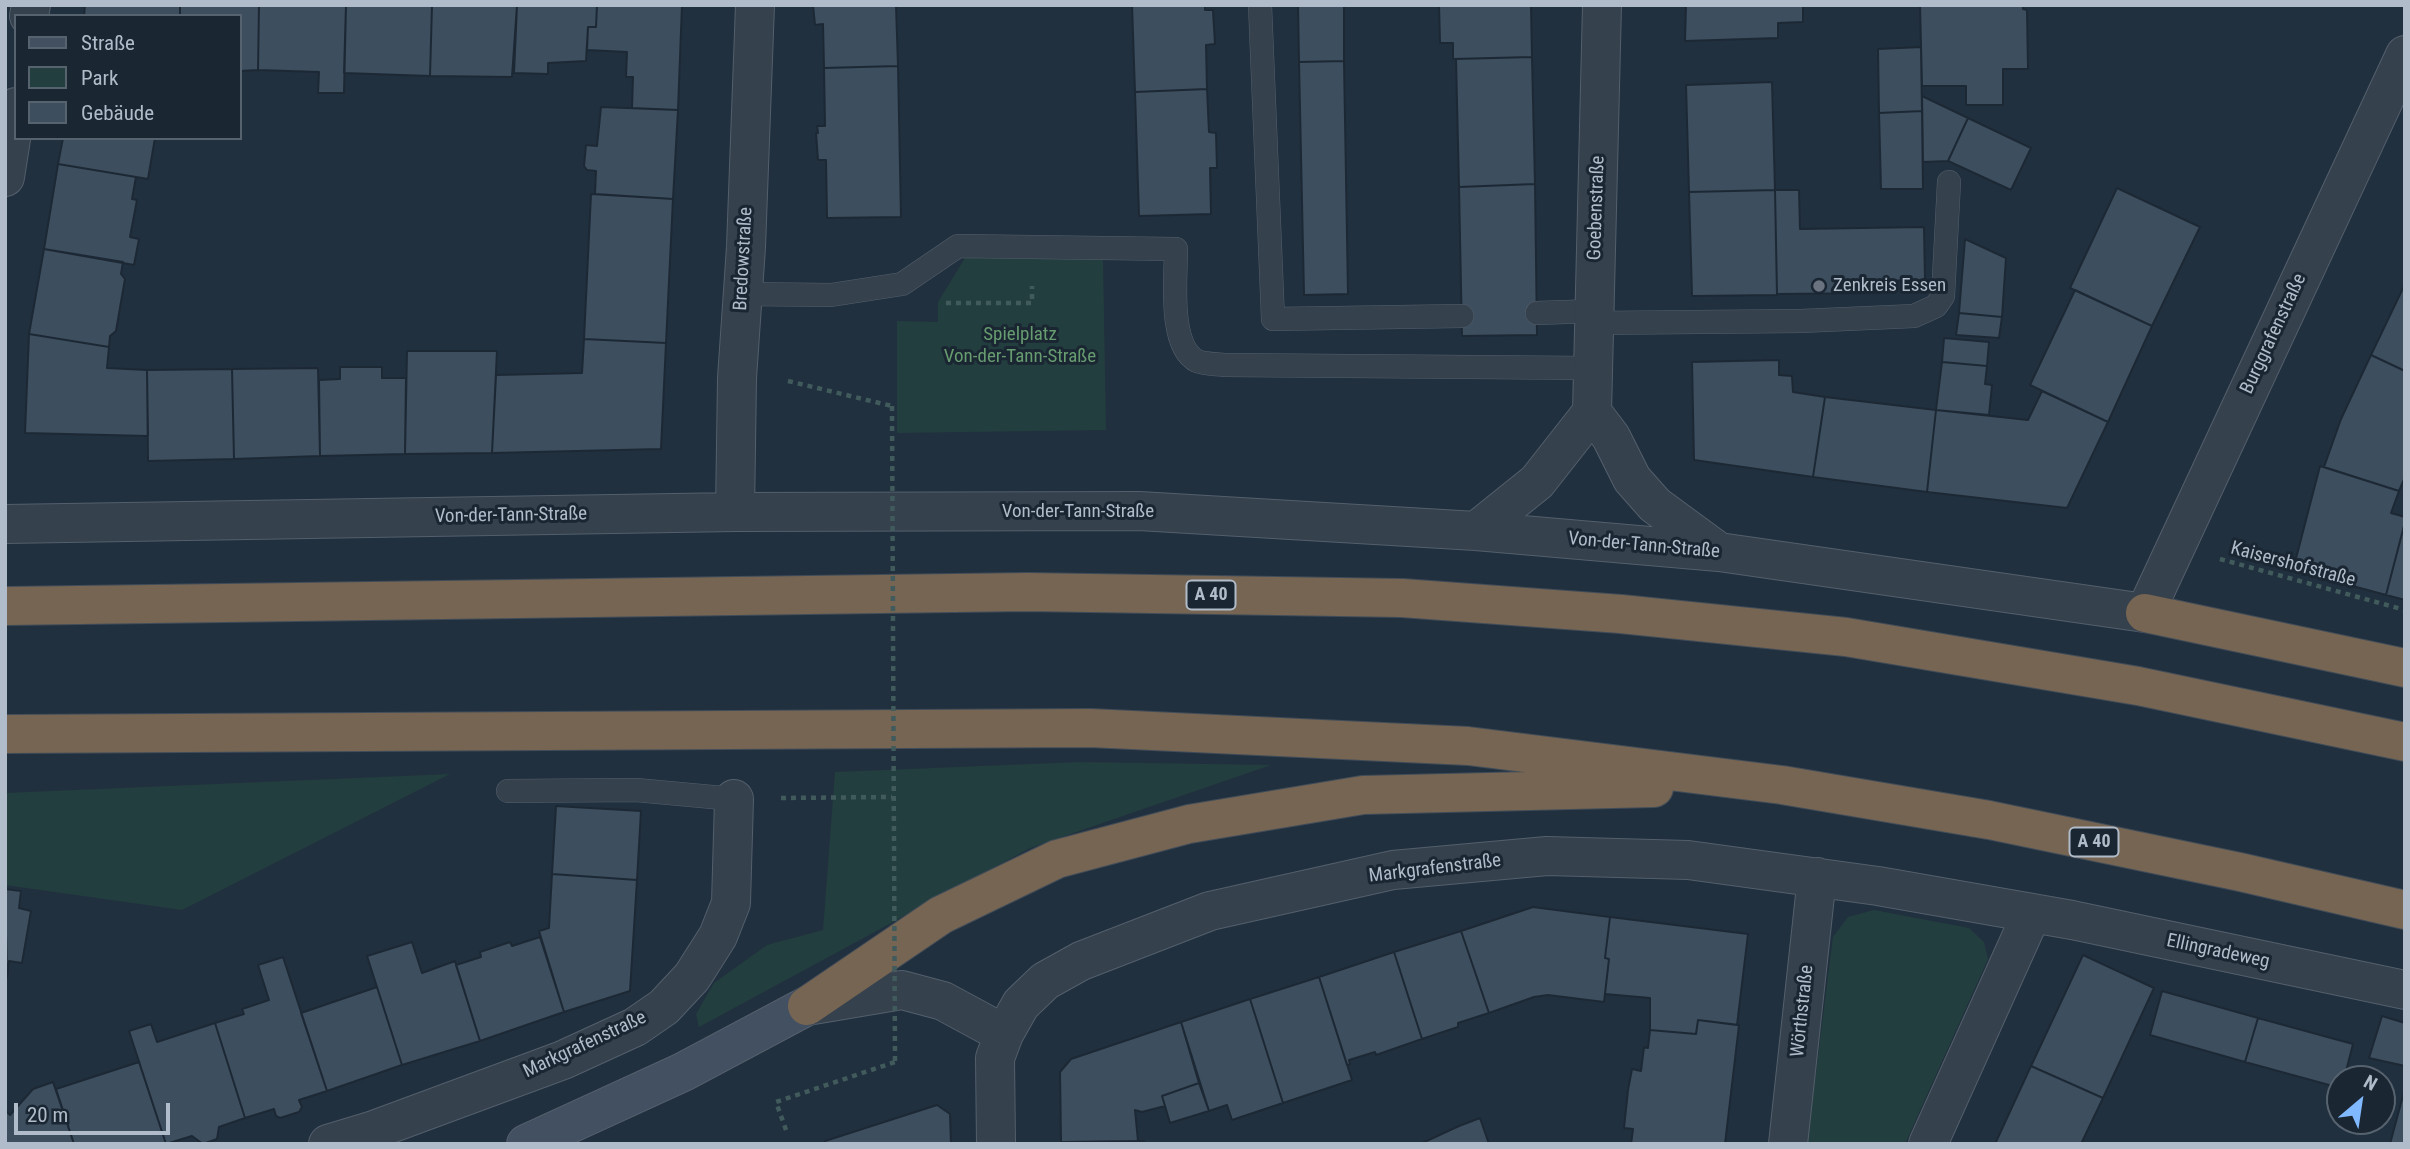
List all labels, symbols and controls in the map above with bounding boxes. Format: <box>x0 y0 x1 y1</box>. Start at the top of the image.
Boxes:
legend <box>14 14 242 140</box>
text: Straße <box>81 31 135 55</box>
text: Park <box>81 66 118 90</box>
text: Gebäude <box>81 101 154 125</box>
street label: Goebenstraße <box>1584 155 1610 261</box>
street label: Bredowstraße <box>730 207 758 311</box>
street label: Burggrafenstraße <box>2236 270 2312 398</box>
place label: Zenkreis Essen <box>1833 275 1946 297</box>
marker: Zenkreis Essen <box>1811 278 1827 294</box>
park label: Spielplatz Von-der-Tann-Straße <box>944 324 1096 368</box>
street label: Von-der-Tann-Straße <box>1002 501 1154 523</box>
street label: Von-der-Tann-Straße <box>435 503 587 529</box>
street label: Von-der-Tann-Straße <box>1567 528 1721 564</box>
street label: Kaisershofstraße <box>2228 537 2358 593</box>
road number: A 40 <box>1186 580 1236 610</box>
road number: A 40 <box>2070 828 2118 856</box>
street label: Markgrafenstraße <box>1368 850 1502 888</box>
street label: Ellingradeweg <box>2164 930 2272 974</box>
street label: Wörthstraße <box>1787 964 1819 1058</box>
street label: Markgrafenstraße <box>520 1007 650 1083</box>
north arrow <box>2326 1065 2396 1135</box>
text: N <box>2360 1070 2381 1096</box>
scale bar <box>18 1090 173 1134</box>
text: 20 m <box>27 1103 68 1127</box>

